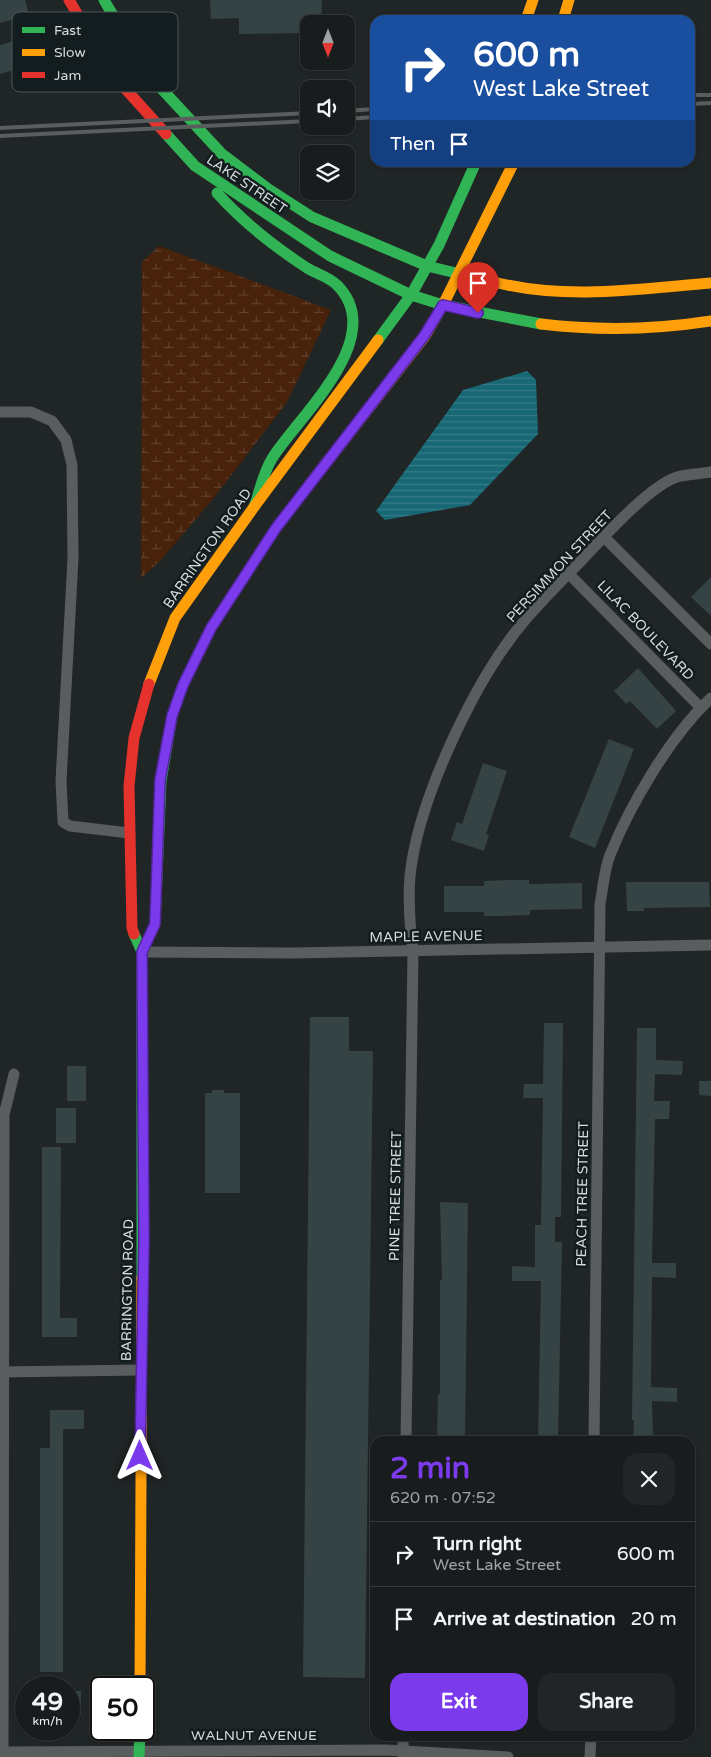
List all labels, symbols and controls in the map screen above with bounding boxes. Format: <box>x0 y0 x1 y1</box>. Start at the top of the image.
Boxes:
legend <box>12 12 178 92</box>
north arrow <box>300 15 355 70</box>
map controls <box>300 15 355 200</box>
text: Fast <box>54 22 82 39</box>
text: 600 m <box>473 34 580 76</box>
icon: right <box>390 35 455 100</box>
text: Slow <box>54 44 86 61</box>
text: Jam <box>54 67 81 84</box>
text: West Lake Street <box>473 76 649 102</box>
button: sound <box>300 80 355 135</box>
icon: arrive <box>445 130 473 158</box>
text: Then <box>390 133 435 155</box>
button: layers <box>300 145 355 200</box>
street label: LAKE STREET <box>203 151 290 218</box>
pin <box>457 262 499 313</box>
icon: arrive <box>464 269 492 297</box>
street label: BARRINGTON ROAD <box>160 485 255 612</box>
street label: PERSIMMON STREET <box>503 506 616 626</box>
street label: LILAC BOULEVARD <box>594 577 698 684</box>
street label: MAPLE AVENUE <box>369 927 483 946</box>
street label: PEACH TREE STREET <box>573 1121 592 1267</box>
street label: PINE TREE STREET <box>386 1130 405 1261</box>
street label: BARRINGTON ROAD <box>118 1219 137 1361</box>
position arrow <box>113 1429 165 1481</box>
text: 2 min <box>390 1450 470 1487</box>
button: close <box>623 1453 675 1505</box>
text: 620 m · 07:52 <box>390 1488 496 1508</box>
text: Turn right <box>433 1533 521 1555</box>
icon: right <box>390 1540 418 1568</box>
text: 600 m <box>617 1543 675 1565</box>
text: West Lake Street <box>433 1555 561 1575</box>
icon: arrive <box>390 1605 418 1633</box>
text: Arrive at destination <box>433 1608 616 1630</box>
text: 20 m <box>631 1608 677 1630</box>
button: Exit <box>390 1673 528 1731</box>
button: Share <box>538 1673 675 1731</box>
speed limit sign: 50 <box>90 1676 155 1741</box>
text: 49 <box>32 1687 63 1717</box>
text: km/h <box>32 1714 63 1728</box>
street label: WALNUT AVENUE <box>191 1727 317 1744</box>

